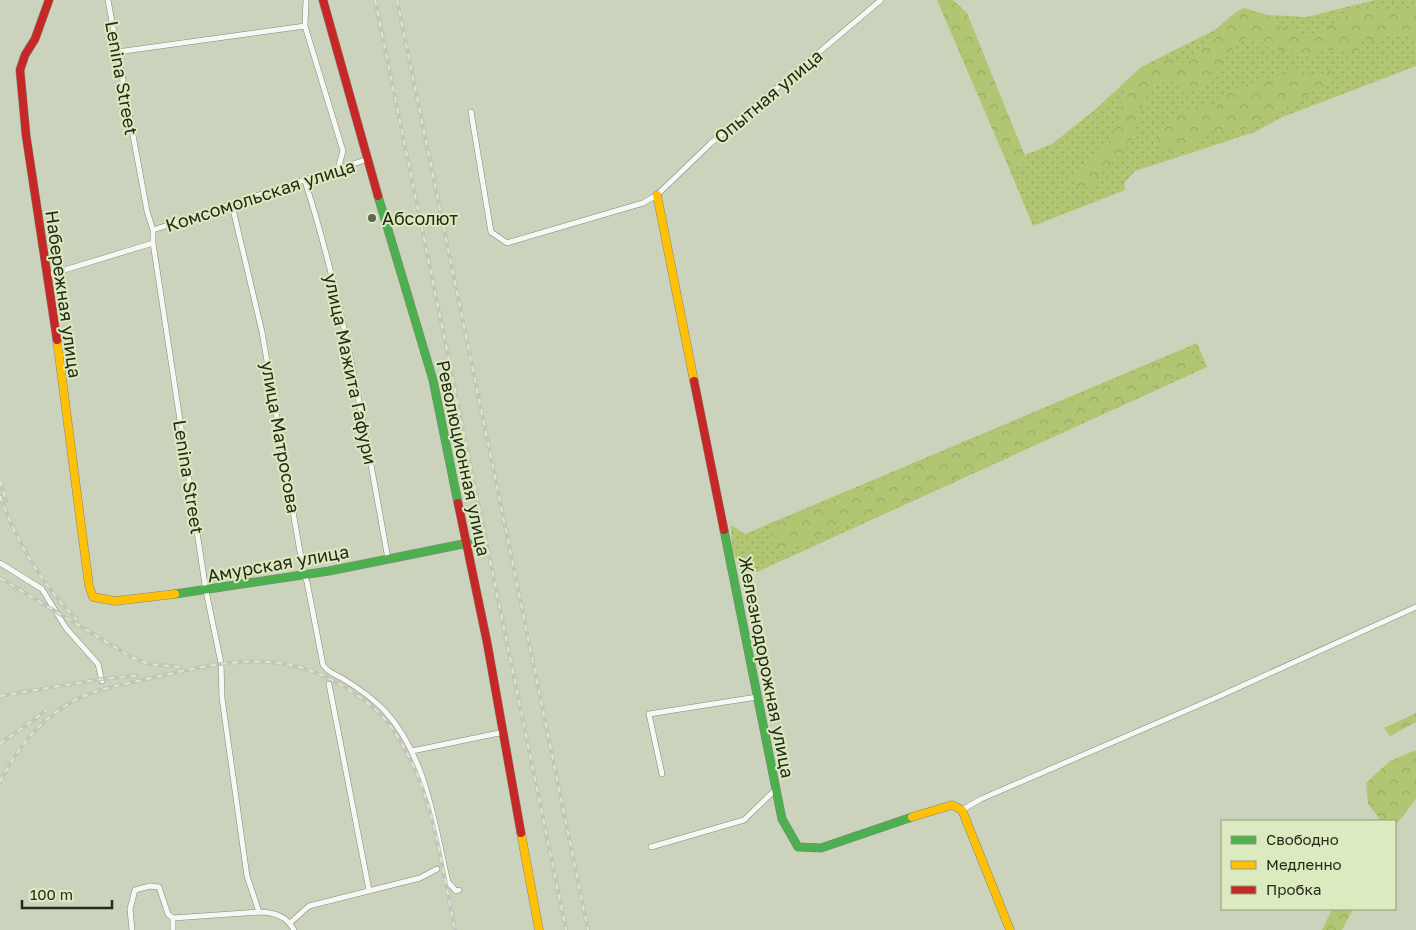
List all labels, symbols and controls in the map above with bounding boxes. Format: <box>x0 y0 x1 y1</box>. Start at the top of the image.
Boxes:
street label: Lenina Street <box>101 19 143 137</box>
street label: Опытная улица <box>709 44 827 148</box>
street label: Комсомольская улица <box>162 154 358 236</box>
place label: Абсолют <box>382 207 458 229</box>
street label: Набережная улица <box>41 209 87 379</box>
marker: Абсолют <box>366 212 378 224</box>
street label: улица Мажита Гафури <box>320 271 382 467</box>
street label: Революционная улица <box>432 358 496 558</box>
street label: улица Матросова <box>257 359 305 515</box>
street label: Lenina Street <box>169 418 209 536</box>
street label: Амурская улица <box>205 540 351 586</box>
street label: Железнодорожная улица <box>735 554 799 780</box>
legend <box>1221 820 1396 910</box>
text: Свободно <box>1266 830 1339 848</box>
text: Медленно <box>1266 855 1342 873</box>
scale bar <box>22 878 112 910</box>
text: Пробка <box>1266 880 1321 898</box>
text: 100 m <box>30 885 73 903</box>

